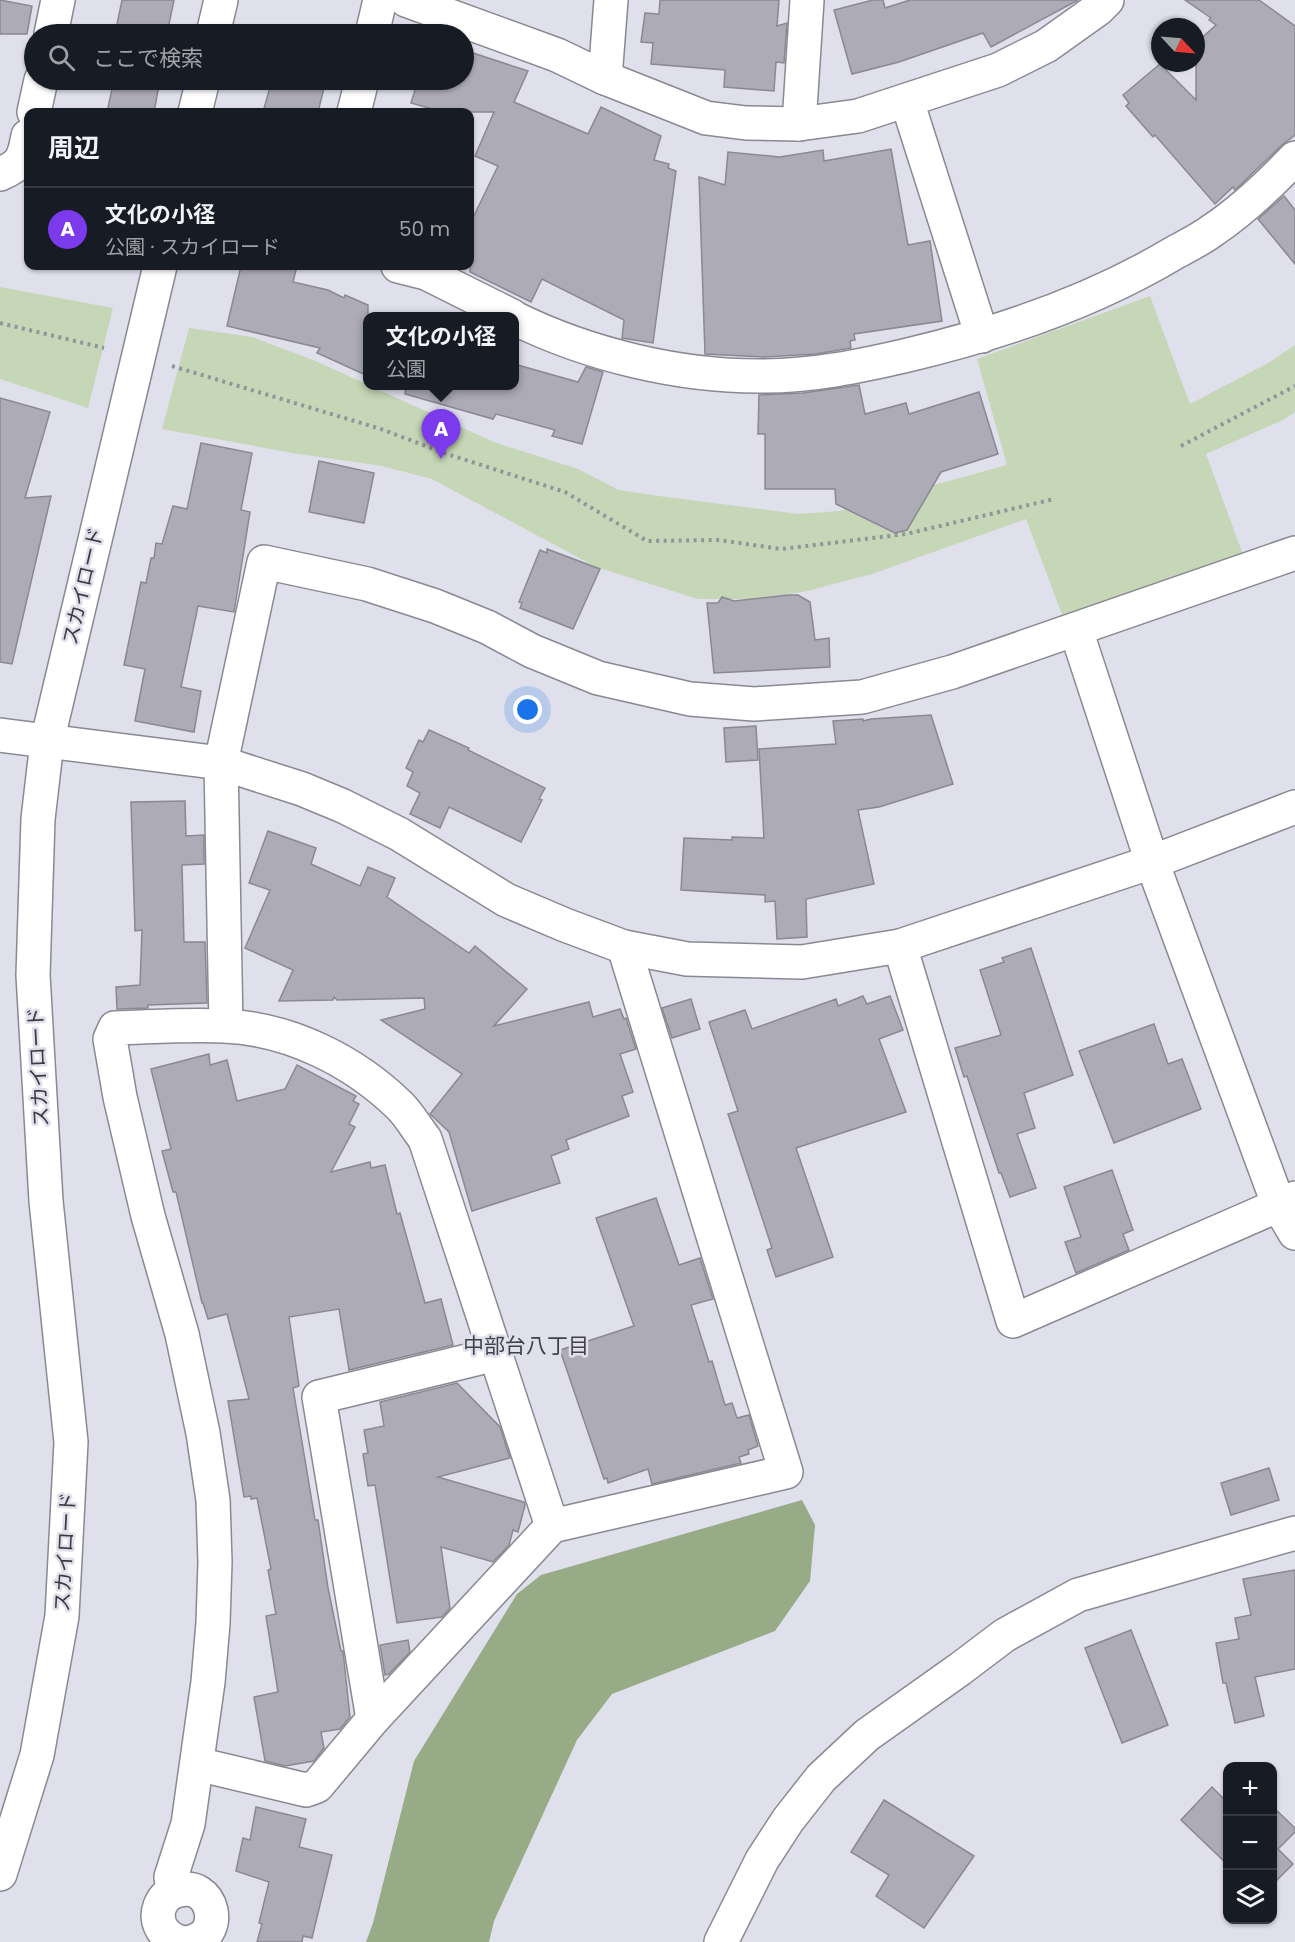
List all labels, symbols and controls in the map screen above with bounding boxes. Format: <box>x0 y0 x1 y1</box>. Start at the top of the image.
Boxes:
north arrow <box>1151 18 1205 72</box>
search box <box>24 24 474 90</box>
icon: search <box>45 41 78 74</box>
text: ここで検索 <box>93 43 203 74</box>
text: 周辺 <box>48 130 100 166</box>
text: 文化の小径 <box>105 199 215 230</box>
text: A <box>60 215 75 243</box>
text: 50 m <box>399 215 450 243</box>
text: 公園 · スカイロード <box>105 233 280 261</box>
popup <box>363 312 519 390</box>
text: 文化の小径 <box>386 321 496 352</box>
text: 公園 <box>386 355 426 383</box>
pin: A <box>422 410 460 459</box>
street label: スカイロード <box>56 524 110 648</box>
your location <box>513 695 542 724</box>
street label: スカイロード <box>21 1006 55 1128</box>
district label: 中部台八丁目 <box>463 1331 589 1360</box>
street label: スカイロード <box>48 1491 82 1613</box>
map controls <box>1223 1762 1277 1924</box>
button: + <box>1223 1762 1277 1816</box>
button: − <box>1223 1816 1277 1870</box>
button: layers <box>1223 1870 1277 1924</box>

